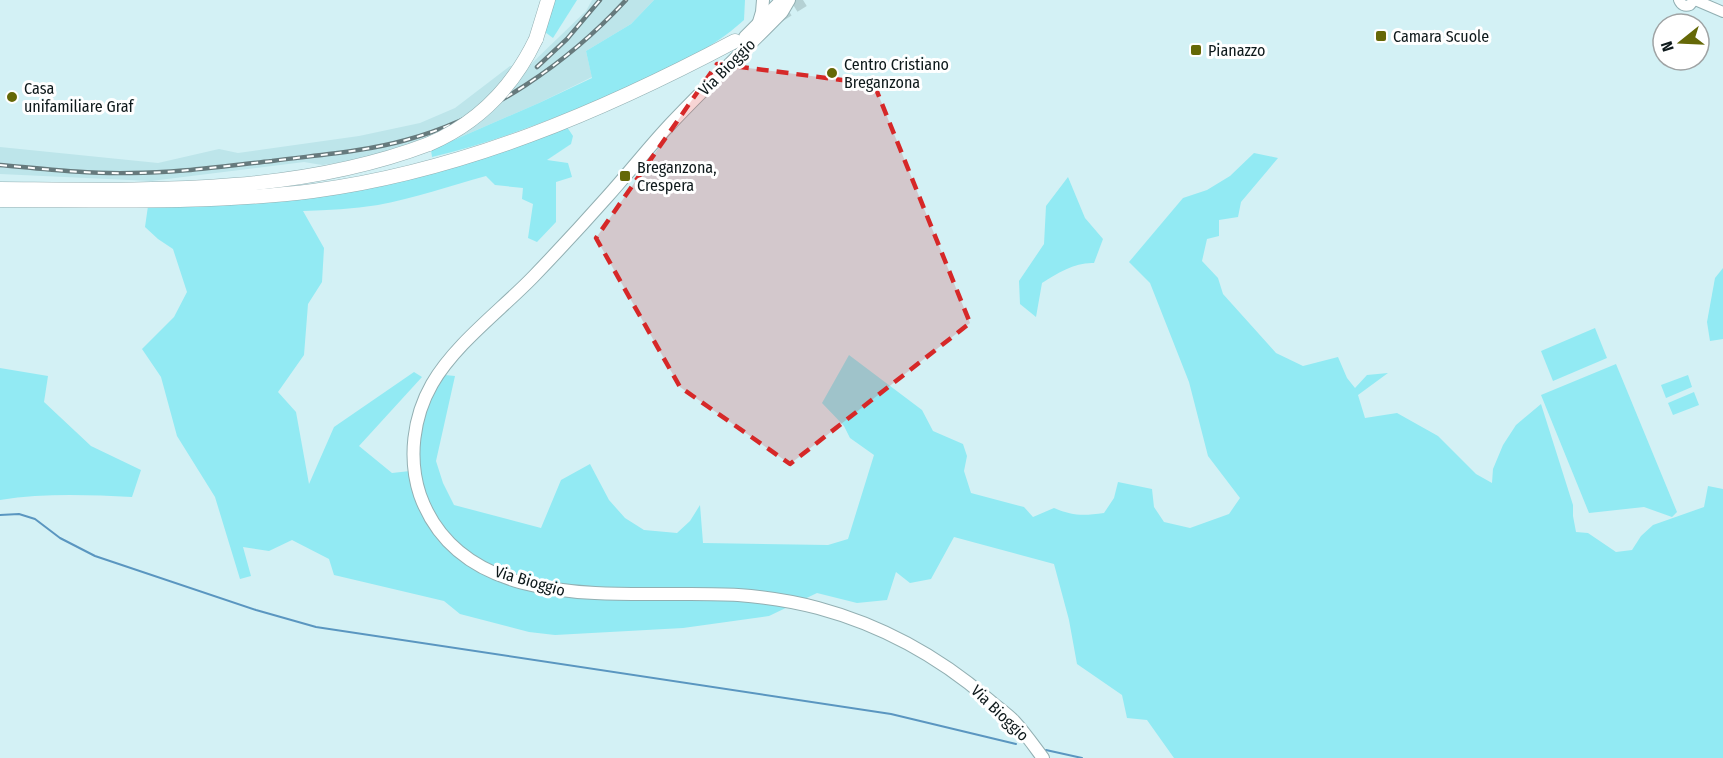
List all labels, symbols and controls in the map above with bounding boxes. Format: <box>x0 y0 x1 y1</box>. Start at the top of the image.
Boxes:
north arrow <box>1651 12 1711 72</box>
place label: Camara Scuole <box>1393 27 1489 46</box>
marker: Camara Scuole <box>1374 29 1388 43</box>
street label: Via Bioggio <box>695 35 759 99</box>
text: N <box>1657 39 1678 54</box>
place label: Pianazzo <box>1208 41 1265 60</box>
marker: Pianazzo <box>1189 43 1203 57</box>
place label: Centro Cristiano Breganzona <box>844 55 949 92</box>
marker: Centro Cristiano Breganzona <box>825 66 839 80</box>
place label: Casa unifamiliare Graf <box>24 79 135 116</box>
marker: Casa unifamiliare Graf <box>5 90 19 104</box>
place label: Breganzona, Crespera <box>637 158 717 195</box>
marker: Breganzona, Crespera <box>618 169 632 183</box>
street label: Via Bioggio <box>493 562 567 600</box>
street label: Via Bioggio <box>967 681 1033 745</box>

